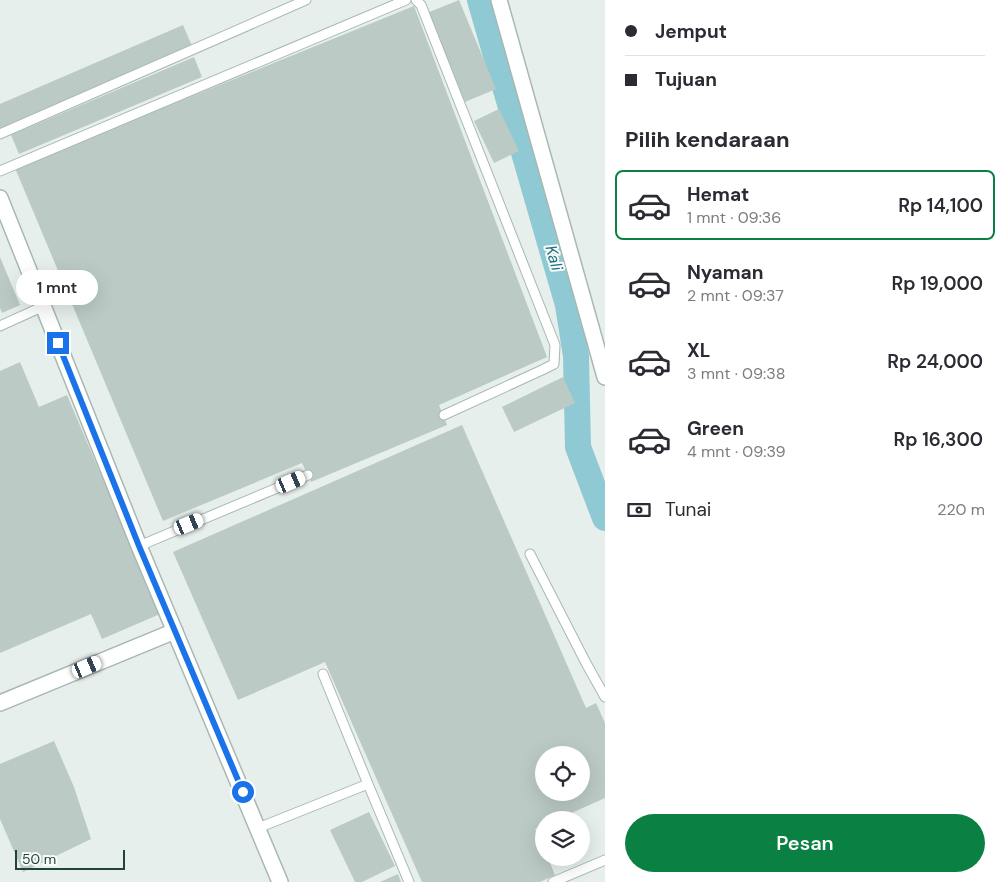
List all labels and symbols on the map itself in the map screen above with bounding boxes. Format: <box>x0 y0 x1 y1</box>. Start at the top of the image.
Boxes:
water label: Kali <box>540 243 568 274</box>
callout: 1 mnt <box>17 270 99 306</box>
route end <box>47 332 69 354</box>
car <box>274 469 307 495</box>
car <box>172 511 205 537</box>
car <box>70 654 103 680</box>
route start <box>232 781 254 803</box>
scale bar <box>15 847 125 870</box>

